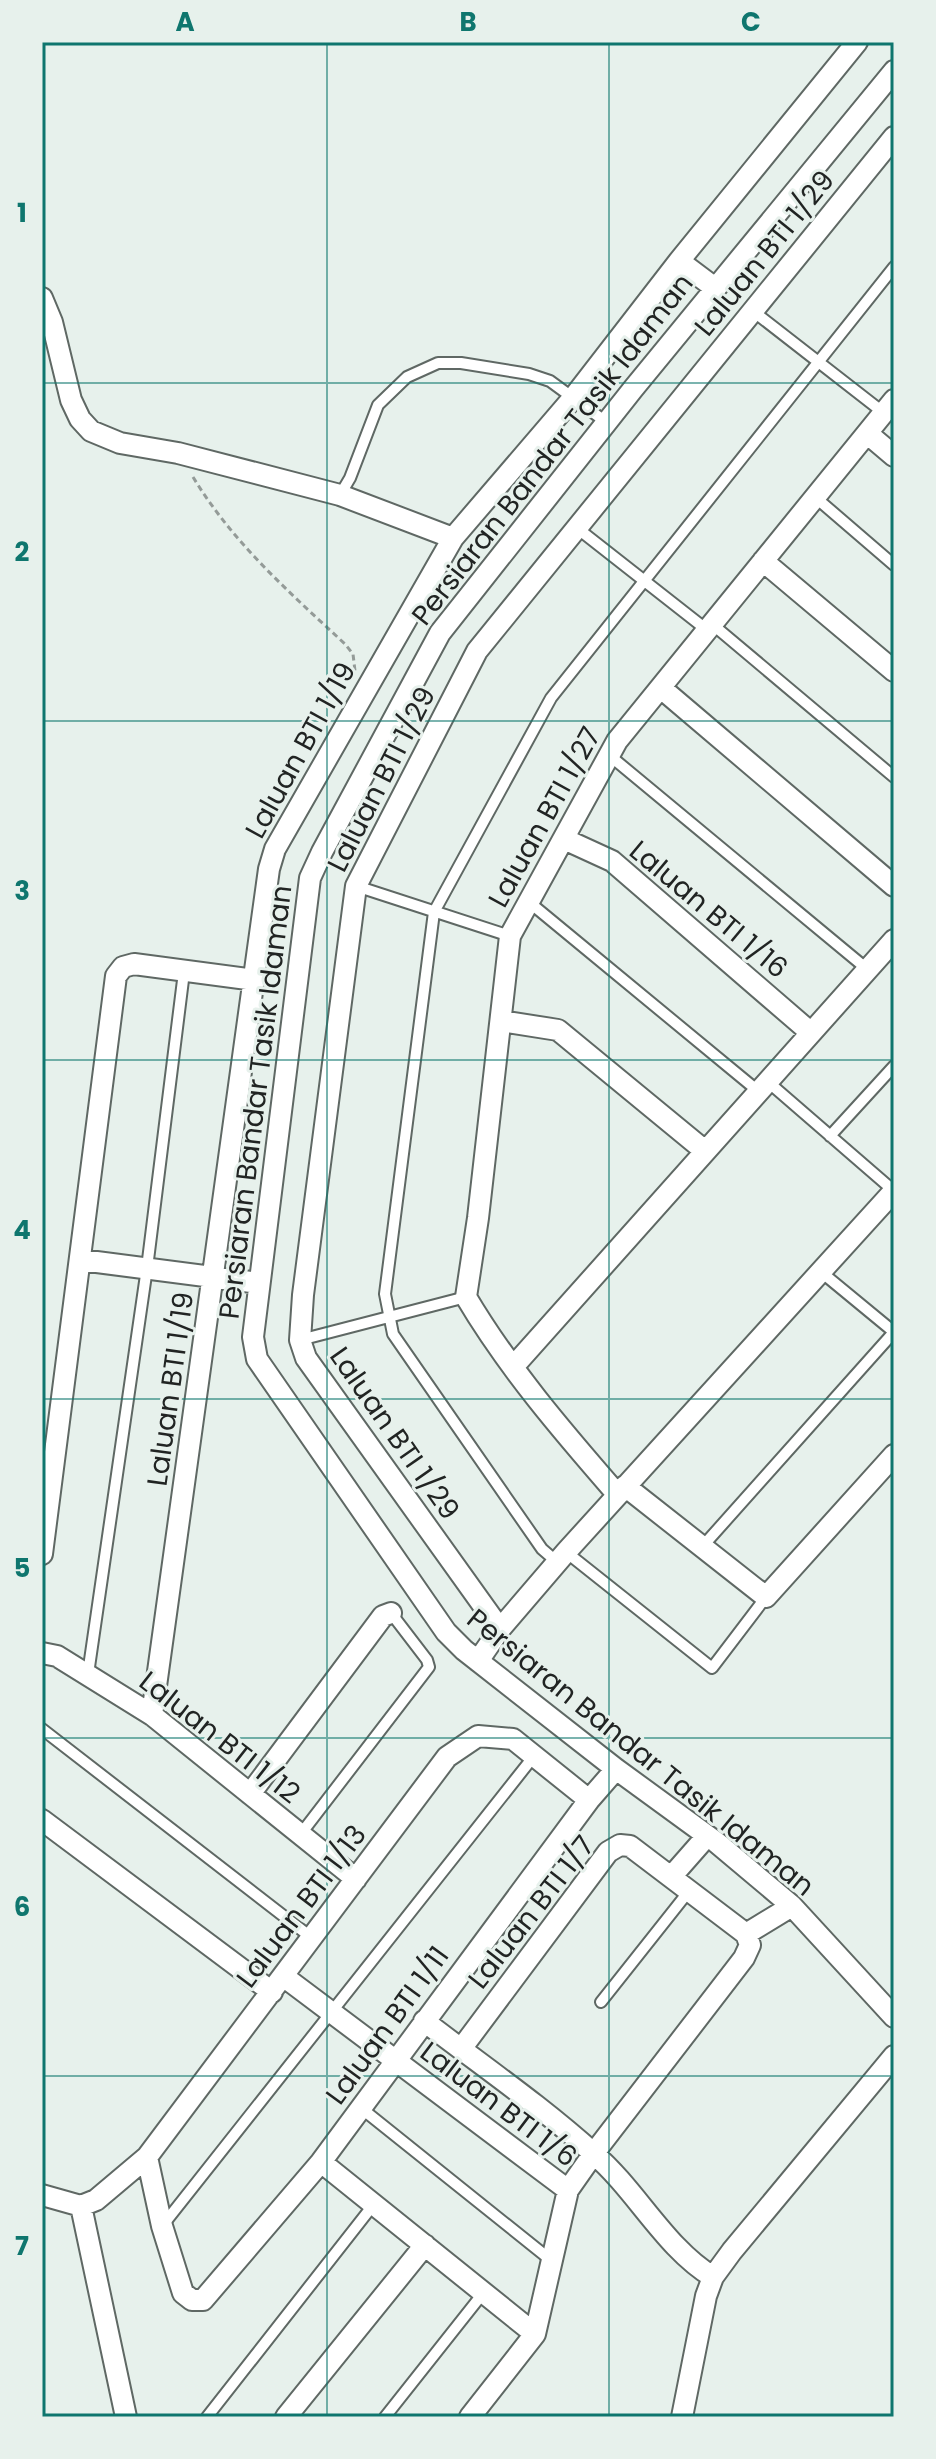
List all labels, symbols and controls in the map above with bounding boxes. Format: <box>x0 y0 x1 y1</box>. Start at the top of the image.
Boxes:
text: A <box>175 4 195 40</box>
text: B <box>459 4 477 40</box>
text: C <box>741 4 761 40</box>
street label: Laluan BTI 1/29 <box>685 162 843 344</box>
text: 1 <box>17 195 27 231</box>
street label: Persiaran Bandar Tasik Idaman <box>403 265 702 633</box>
text: 2 <box>15 534 30 570</box>
street label: Laluan BTI 1/19 <box>236 655 365 845</box>
street label: Laluan BTI 1/29 <box>318 680 445 878</box>
street label: Laluan BTI 1/27 <box>479 720 610 914</box>
street label: Laluan BTI 1/16 <box>621 831 796 987</box>
text: 3 <box>14 873 30 909</box>
street label: Persiaran Bandar Tasik Idaman <box>210 883 301 1321</box>
text: 4 <box>13 1212 31 1248</box>
street label: Laluan BTI 1/19 <box>138 1289 203 1489</box>
street label: Laluan BTI 1/29 <box>320 1339 469 1528</box>
text: 5 <box>14 1550 30 1586</box>
street label: Persiaran Bandar Tasik Idaman <box>459 1600 823 1905</box>
street label: Laluan BTI 1/12 <box>131 1662 308 1813</box>
street label: Laluan BTI 1/13 <box>227 1817 376 1996</box>
street label: Laluan BTI 1/7 <box>459 1828 604 1997</box>
text: 6 <box>14 1889 30 1925</box>
street label: Laluan BTI 1/11 <box>317 1938 458 2112</box>
street label: Laluan BTI 1/6 <box>412 2033 585 2176</box>
text: 7 <box>15 2228 29 2264</box>

